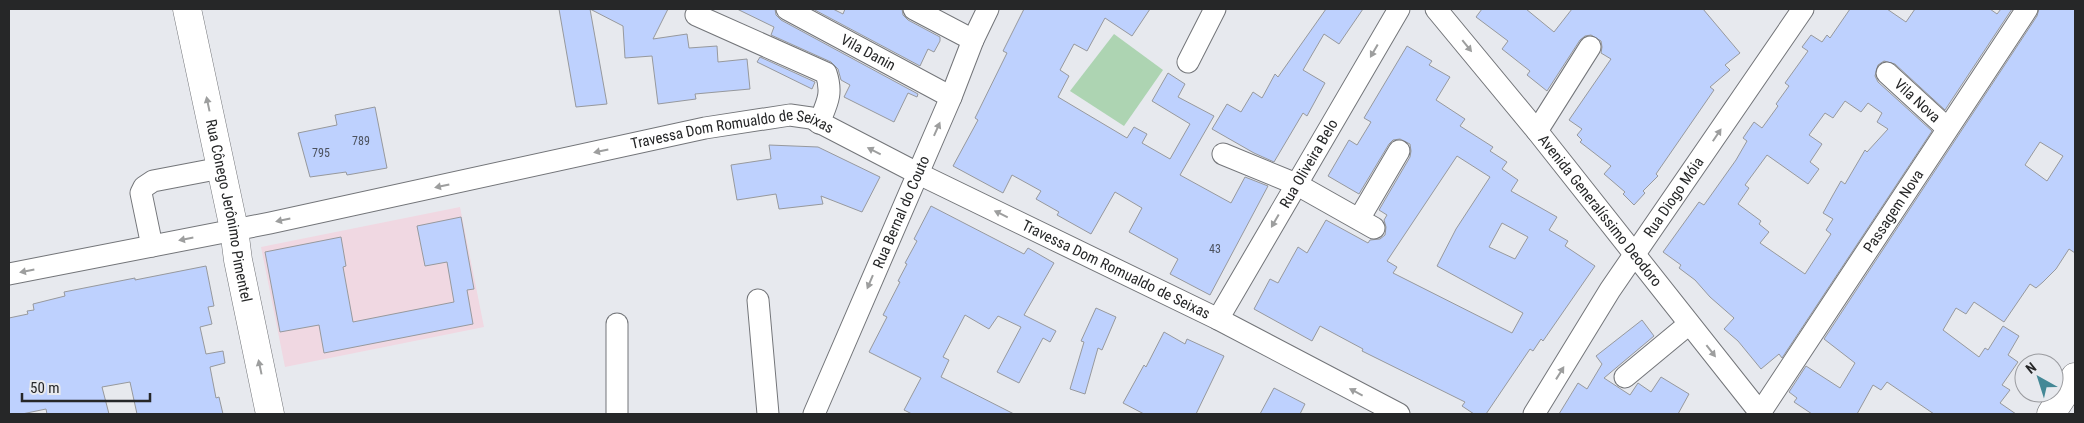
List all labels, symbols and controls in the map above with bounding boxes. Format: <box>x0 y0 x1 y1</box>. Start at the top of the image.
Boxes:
street label: Vila Danin <box>838 30 899 75</box>
one-way arrow <box>1461 40 1473 52</box>
one-way arrow <box>1370 44 1379 57</box>
street label: Vila Nova <box>1890 75 1944 126</box>
one-way arrow <box>203 96 211 112</box>
street label: Travessa Dom Romualdo de Seixas <box>629 106 837 153</box>
street label: Rua Oliveira Belo <box>1276 116 1342 211</box>
street label: Rua Cônego Jerônimo Pimentel <box>202 118 256 304</box>
one-way arrow <box>934 122 942 136</box>
one-way arrow <box>1712 128 1722 142</box>
street label: Avenida Generalíssimo Deodoro <box>1534 131 1666 290</box>
house number: 789 <box>352 134 370 148</box>
house number: 795 <box>312 146 330 160</box>
one-way arrow <box>593 147 608 155</box>
one-way arrow <box>867 147 881 155</box>
street label: Rua Bernal do Couto <box>869 153 933 271</box>
street label: Rua Diogo Móia <box>1640 154 1708 241</box>
street label: Passagem Nova <box>1860 166 1927 256</box>
one-way arrow <box>435 182 450 190</box>
one-way arrow <box>994 210 1008 218</box>
one-way arrow <box>1270 215 1279 228</box>
street label: Travessa Dom Romualdo de Seixas <box>1019 216 1213 323</box>
one-way arrow <box>275 217 291 225</box>
one-way arrow <box>178 235 194 243</box>
house number: 43 <box>1209 242 1221 256</box>
one-way arrow <box>19 267 34 275</box>
one-way arrow <box>865 275 873 289</box>
one-way arrow <box>1705 344 1716 357</box>
north arrow <box>2014 353 2064 403</box>
one-way arrow <box>256 359 264 374</box>
text: N <box>2022 359 2039 377</box>
one-way arrow <box>1555 366 1564 379</box>
scale bar <box>22 370 150 402</box>
text: 50 m <box>30 379 60 397</box>
one-way arrow <box>1349 387 1363 396</box>

